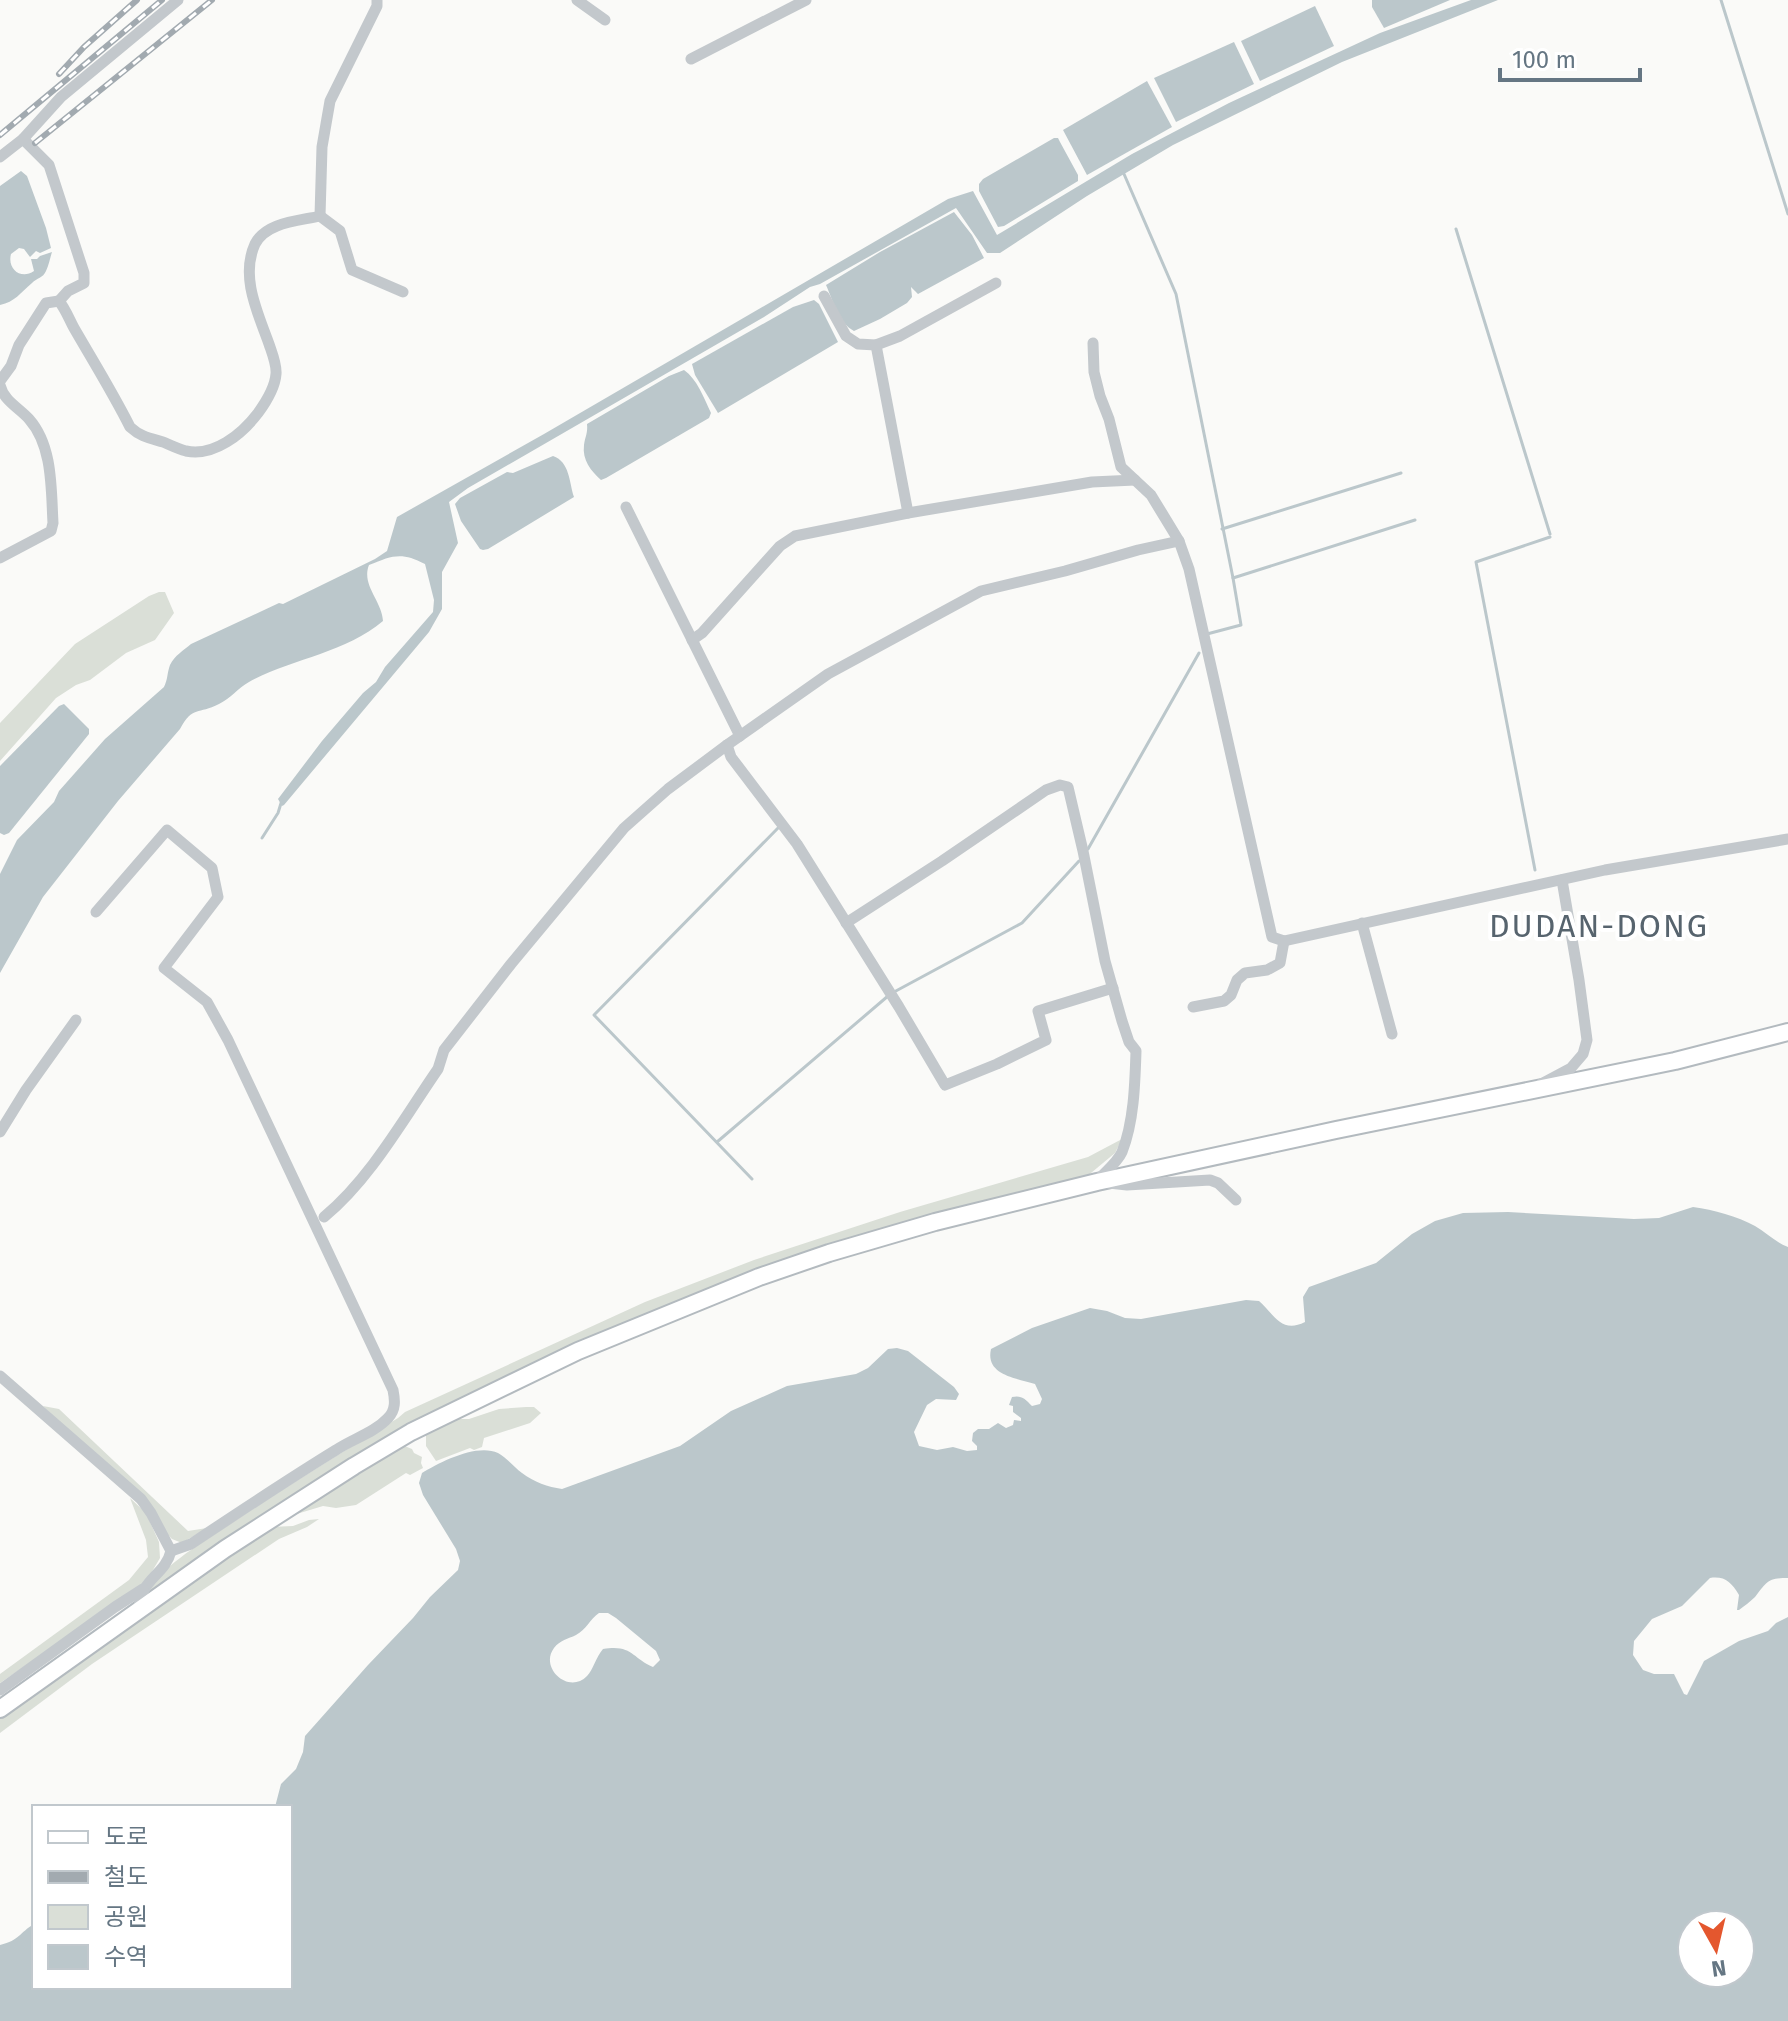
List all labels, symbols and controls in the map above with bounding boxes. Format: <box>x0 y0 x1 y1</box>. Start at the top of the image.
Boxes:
scale bar <box>1500 32 1640 82</box>
text: 100 m <box>1512 46 1576 74</box>
district label: DUDAN-DONG <box>1489 907 1709 945</box>
legend <box>32 1805 292 1989</box>
text: 도로 <box>104 1823 148 1851</box>
text: 철도 <box>104 1863 148 1891</box>
text: 공원 <box>104 1903 148 1931</box>
north arrow <box>1676 1909 1756 1989</box>
text: 수역 <box>104 1943 148 1971</box>
text: N <box>1710 1954 1728 1983</box>

